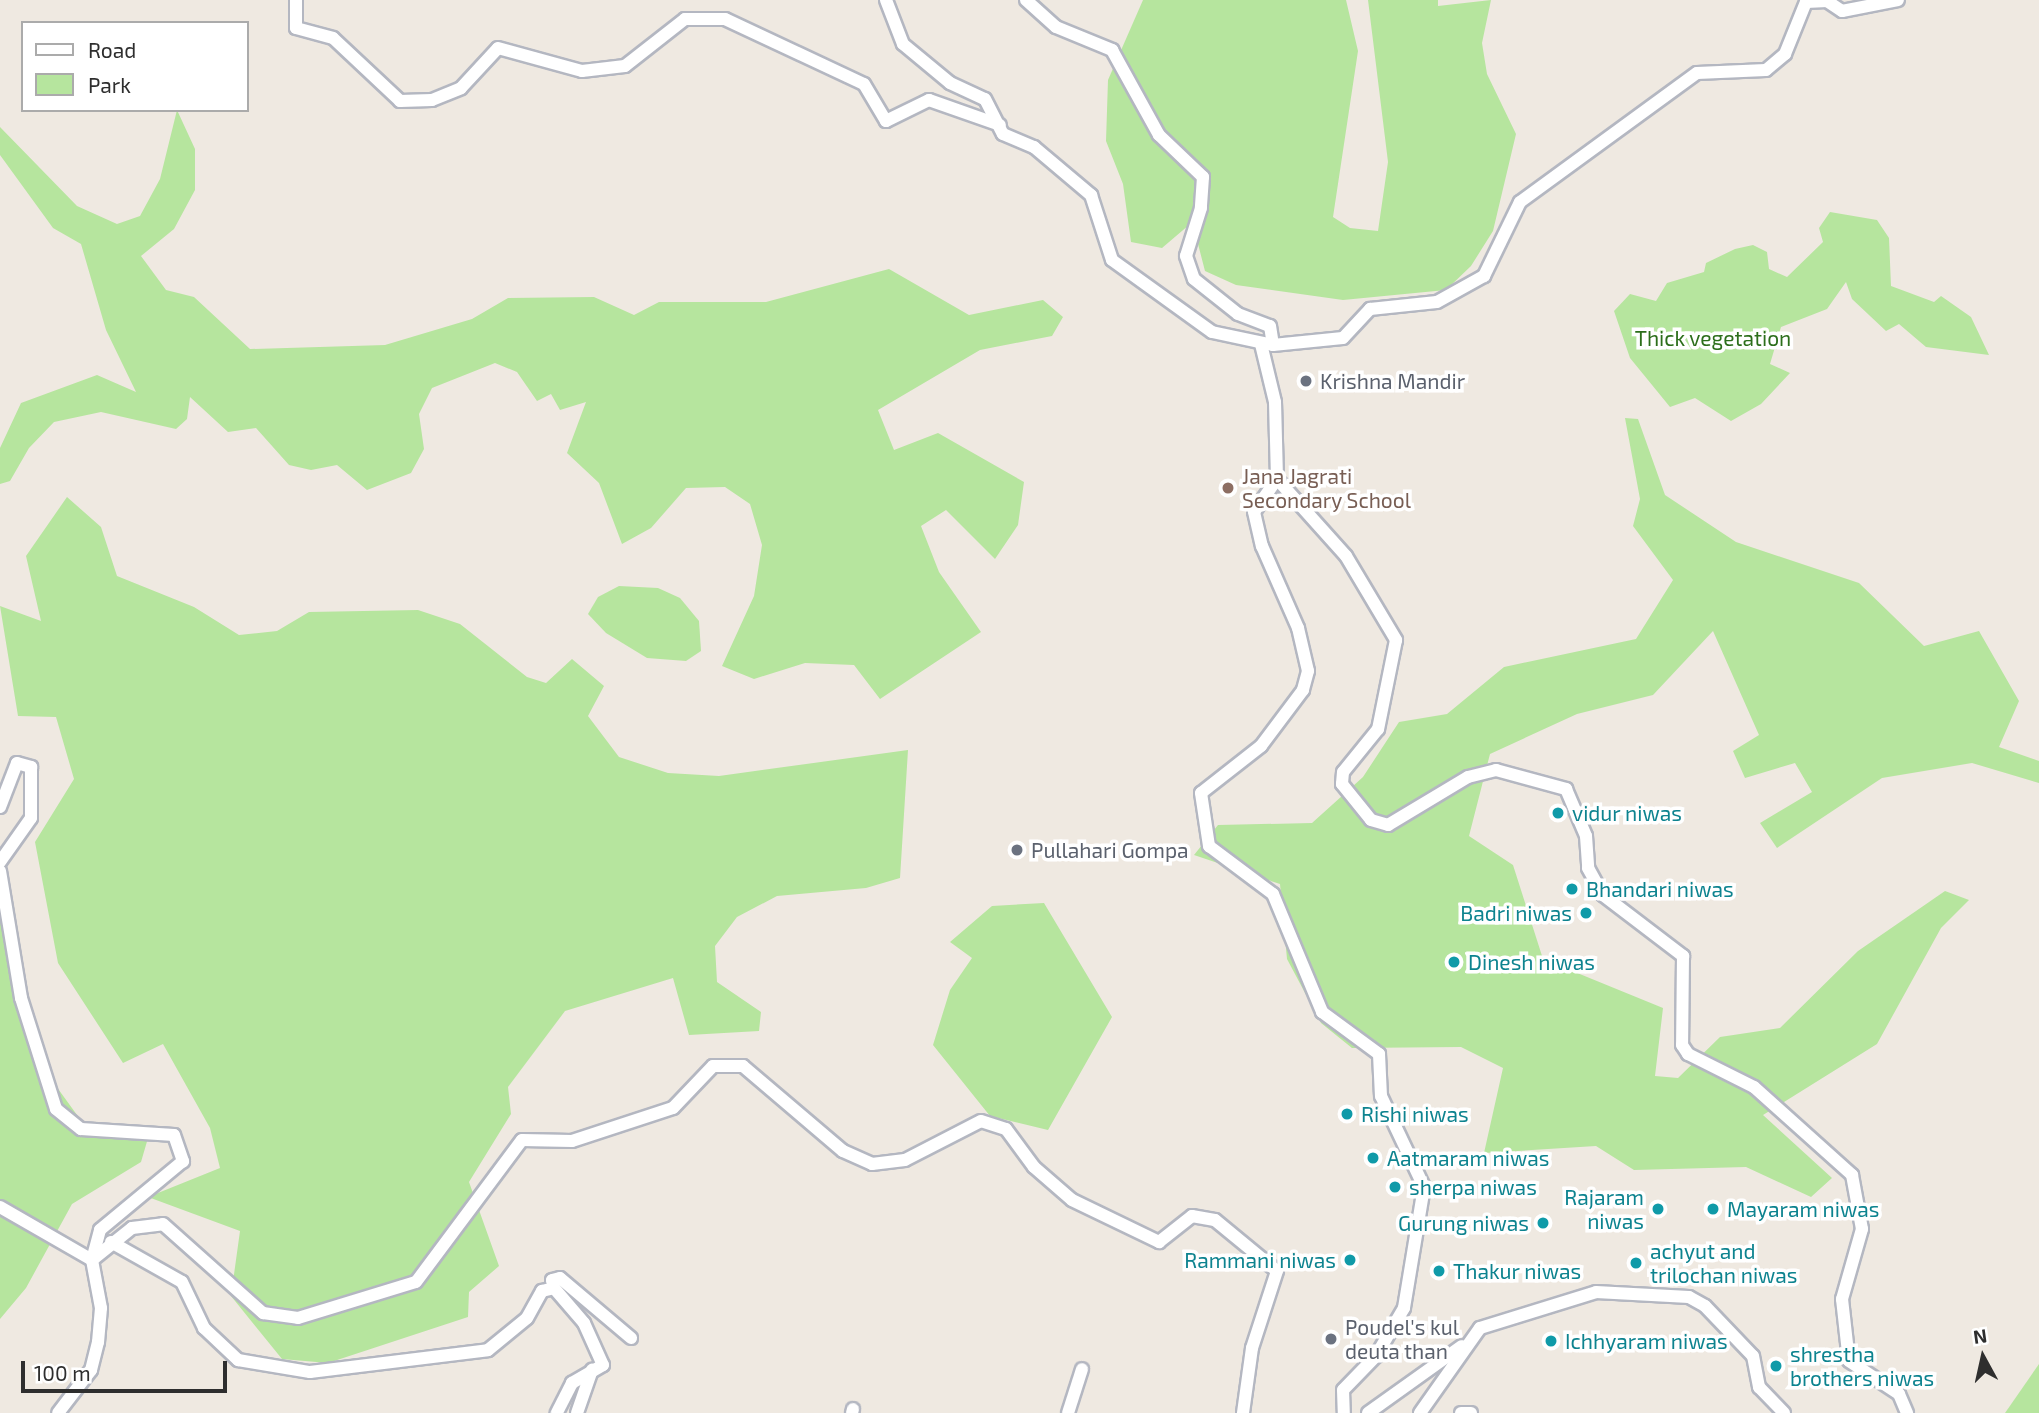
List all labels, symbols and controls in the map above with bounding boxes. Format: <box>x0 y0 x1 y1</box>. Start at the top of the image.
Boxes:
legend <box>21 21 248 112</box>
text: Road <box>88 37 136 62</box>
text: Park <box>88 72 131 97</box>
park label: Thick vegetation <box>1634 325 1792 351</box>
place label: Krishna Mandir <box>1320 368 1465 394</box>
marker: Krishna Mandir <box>1298 373 1314 389</box>
place label: Jana Jagrati Secondary School <box>1242 463 1411 513</box>
marker: Jana Jagrati Secondary School <box>1220 480 1236 496</box>
place label: vidur niwas <box>1572 800 1682 826</box>
marker: vidur niwas <box>1550 805 1566 821</box>
place label: Pullahari Gompa <box>1031 837 1189 863</box>
marker: Pullahari Gompa <box>1009 842 1025 858</box>
place label: Bhandari niwas <box>1586 876 1734 902</box>
marker: Bhandari niwas <box>1564 881 1580 897</box>
place label: Badri niwas <box>1460 900 1572 926</box>
marker: Badri niwas <box>1578 905 1594 921</box>
place label: Dinesh niwas <box>1468 949 1595 975</box>
marker: Dinesh niwas <box>1446 954 1462 970</box>
place label: Rishi niwas <box>1361 1101 1469 1127</box>
marker: Rishi niwas <box>1339 1106 1355 1122</box>
place label: Aatmaram niwas <box>1387 1145 1549 1171</box>
marker: Aatmaram niwas <box>1365 1150 1381 1166</box>
place label: sherpa niwas <box>1409 1174 1537 1200</box>
marker: sherpa niwas <box>1387 1179 1403 1195</box>
place label: Rajaram niwas <box>1564 1184 1644 1234</box>
place label: Mayaram niwas <box>1727 1196 1879 1222</box>
marker: Rajaram niwas <box>1650 1201 1666 1217</box>
marker: Mayaram niwas <box>1705 1201 1721 1217</box>
place label: Gurung niwas <box>1398 1210 1529 1236</box>
marker: Gurung niwas <box>1535 1215 1551 1231</box>
place label: achyut and trilochan niwas <box>1650 1238 1798 1288</box>
place label: Rammani niwas <box>1184 1247 1336 1273</box>
marker: Rammani niwas <box>1342 1252 1358 1268</box>
marker: achyut and trilochan niwas <box>1628 1255 1644 1271</box>
place label: Thakur niwas <box>1453 1258 1582 1284</box>
marker: Thakur niwas <box>1431 1263 1447 1279</box>
place label: Poudel's kul deuta than <box>1345 1314 1459 1364</box>
north arrow <box>1948 1322 2018 1392</box>
text: N <box>1972 1323 1988 1348</box>
place label: Ichhyaram niwas <box>1565 1328 1728 1354</box>
marker: Poudel's kul deuta than <box>1323 1331 1339 1347</box>
marker: Ichhyaram niwas <box>1543 1333 1559 1349</box>
place label: shrestha brothers niwas <box>1790 1341 1934 1391</box>
scale bar <box>24 1346 231 1390</box>
marker: shrestha brothers niwas <box>1768 1358 1784 1374</box>
text: 100 m <box>34 1360 91 1385</box>

